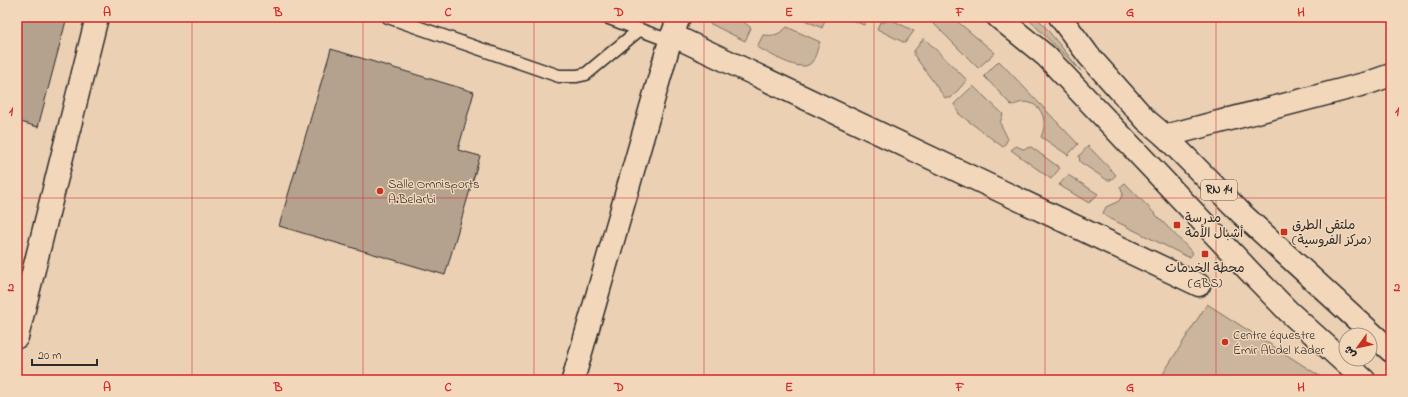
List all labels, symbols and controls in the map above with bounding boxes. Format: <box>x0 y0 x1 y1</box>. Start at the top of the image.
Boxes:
text: A <box>103 3 111 22</box>
text: B <box>273 3 283 22</box>
text: C <box>444 3 452 22</box>
text: D <box>613 3 624 22</box>
text: E <box>785 3 793 22</box>
text: F <box>955 3 965 22</box>
text: G <box>1126 3 1134 22</box>
text: H <box>1297 3 1305 22</box>
text: 1 <box>9 102 14 121</box>
text: 1 <box>1395 102 1400 121</box>
place label: Salle Omnisports A.Belarbi <box>388 175 480 209</box>
road number: RN 14 <box>1201 180 1237 200</box>
marker: Salle Omnisports A.Belarbi <box>375 186 385 196</box>
place label: مدرسة أشبال الأمة <box>1185 209 1244 243</box>
place label: ملتقى الطرق (مركز الفروسية) <box>1292 216 1371 250</box>
marker: مدرسة أشبال الأمة <box>1172 220 1182 230</box>
marker: ملتقى الطرق (مركز الفروسية) <box>1279 227 1289 237</box>
marker: محطة الخدمات (GBS) <box>1200 249 1210 259</box>
place label: محطة الخدمات (GBS) <box>1165 259 1245 293</box>
text: 2 <box>7 278 15 297</box>
text: 2 <box>1393 278 1401 297</box>
place label: Centre équestre Émir Abdel Kader <box>1233 326 1325 360</box>
north arrow <box>1338 327 1378 367</box>
marker: Centre équestre Émir Abdel Kader <box>1220 337 1230 347</box>
scale bar <box>32 341 97 367</box>
text: ش <box>1340 342 1360 361</box>
text: 20 m <box>38 347 61 365</box>
text: A <box>103 378 111 397</box>
text: B <box>273 378 283 397</box>
text: C <box>444 378 452 397</box>
text: D <box>613 378 624 397</box>
text: E <box>785 378 793 397</box>
text: F <box>955 378 965 397</box>
text: G <box>1126 378 1134 397</box>
text: H <box>1297 378 1305 397</box>

